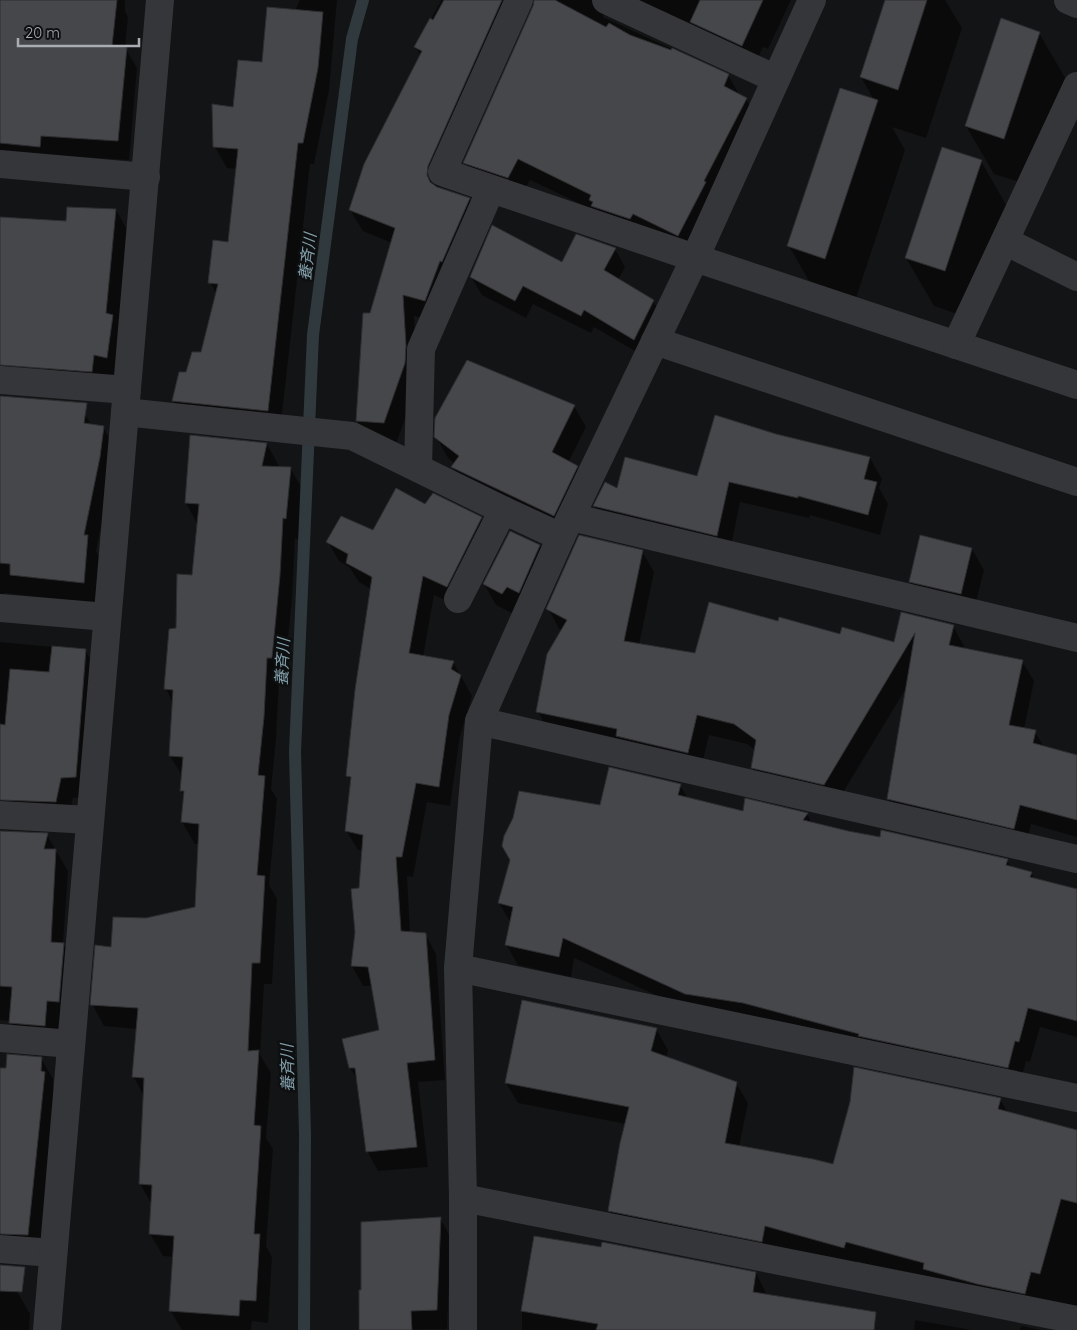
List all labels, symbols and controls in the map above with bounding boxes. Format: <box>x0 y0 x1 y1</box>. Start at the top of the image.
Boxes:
scale bar <box>18 15 139 47</box>
text: 20 m <box>25 23 60 42</box>
water label: 養斉川 <box>294 230 320 282</box>
water label: 養斉川 <box>271 636 293 686</box>
water label: 養斉川 <box>277 1042 297 1092</box>

